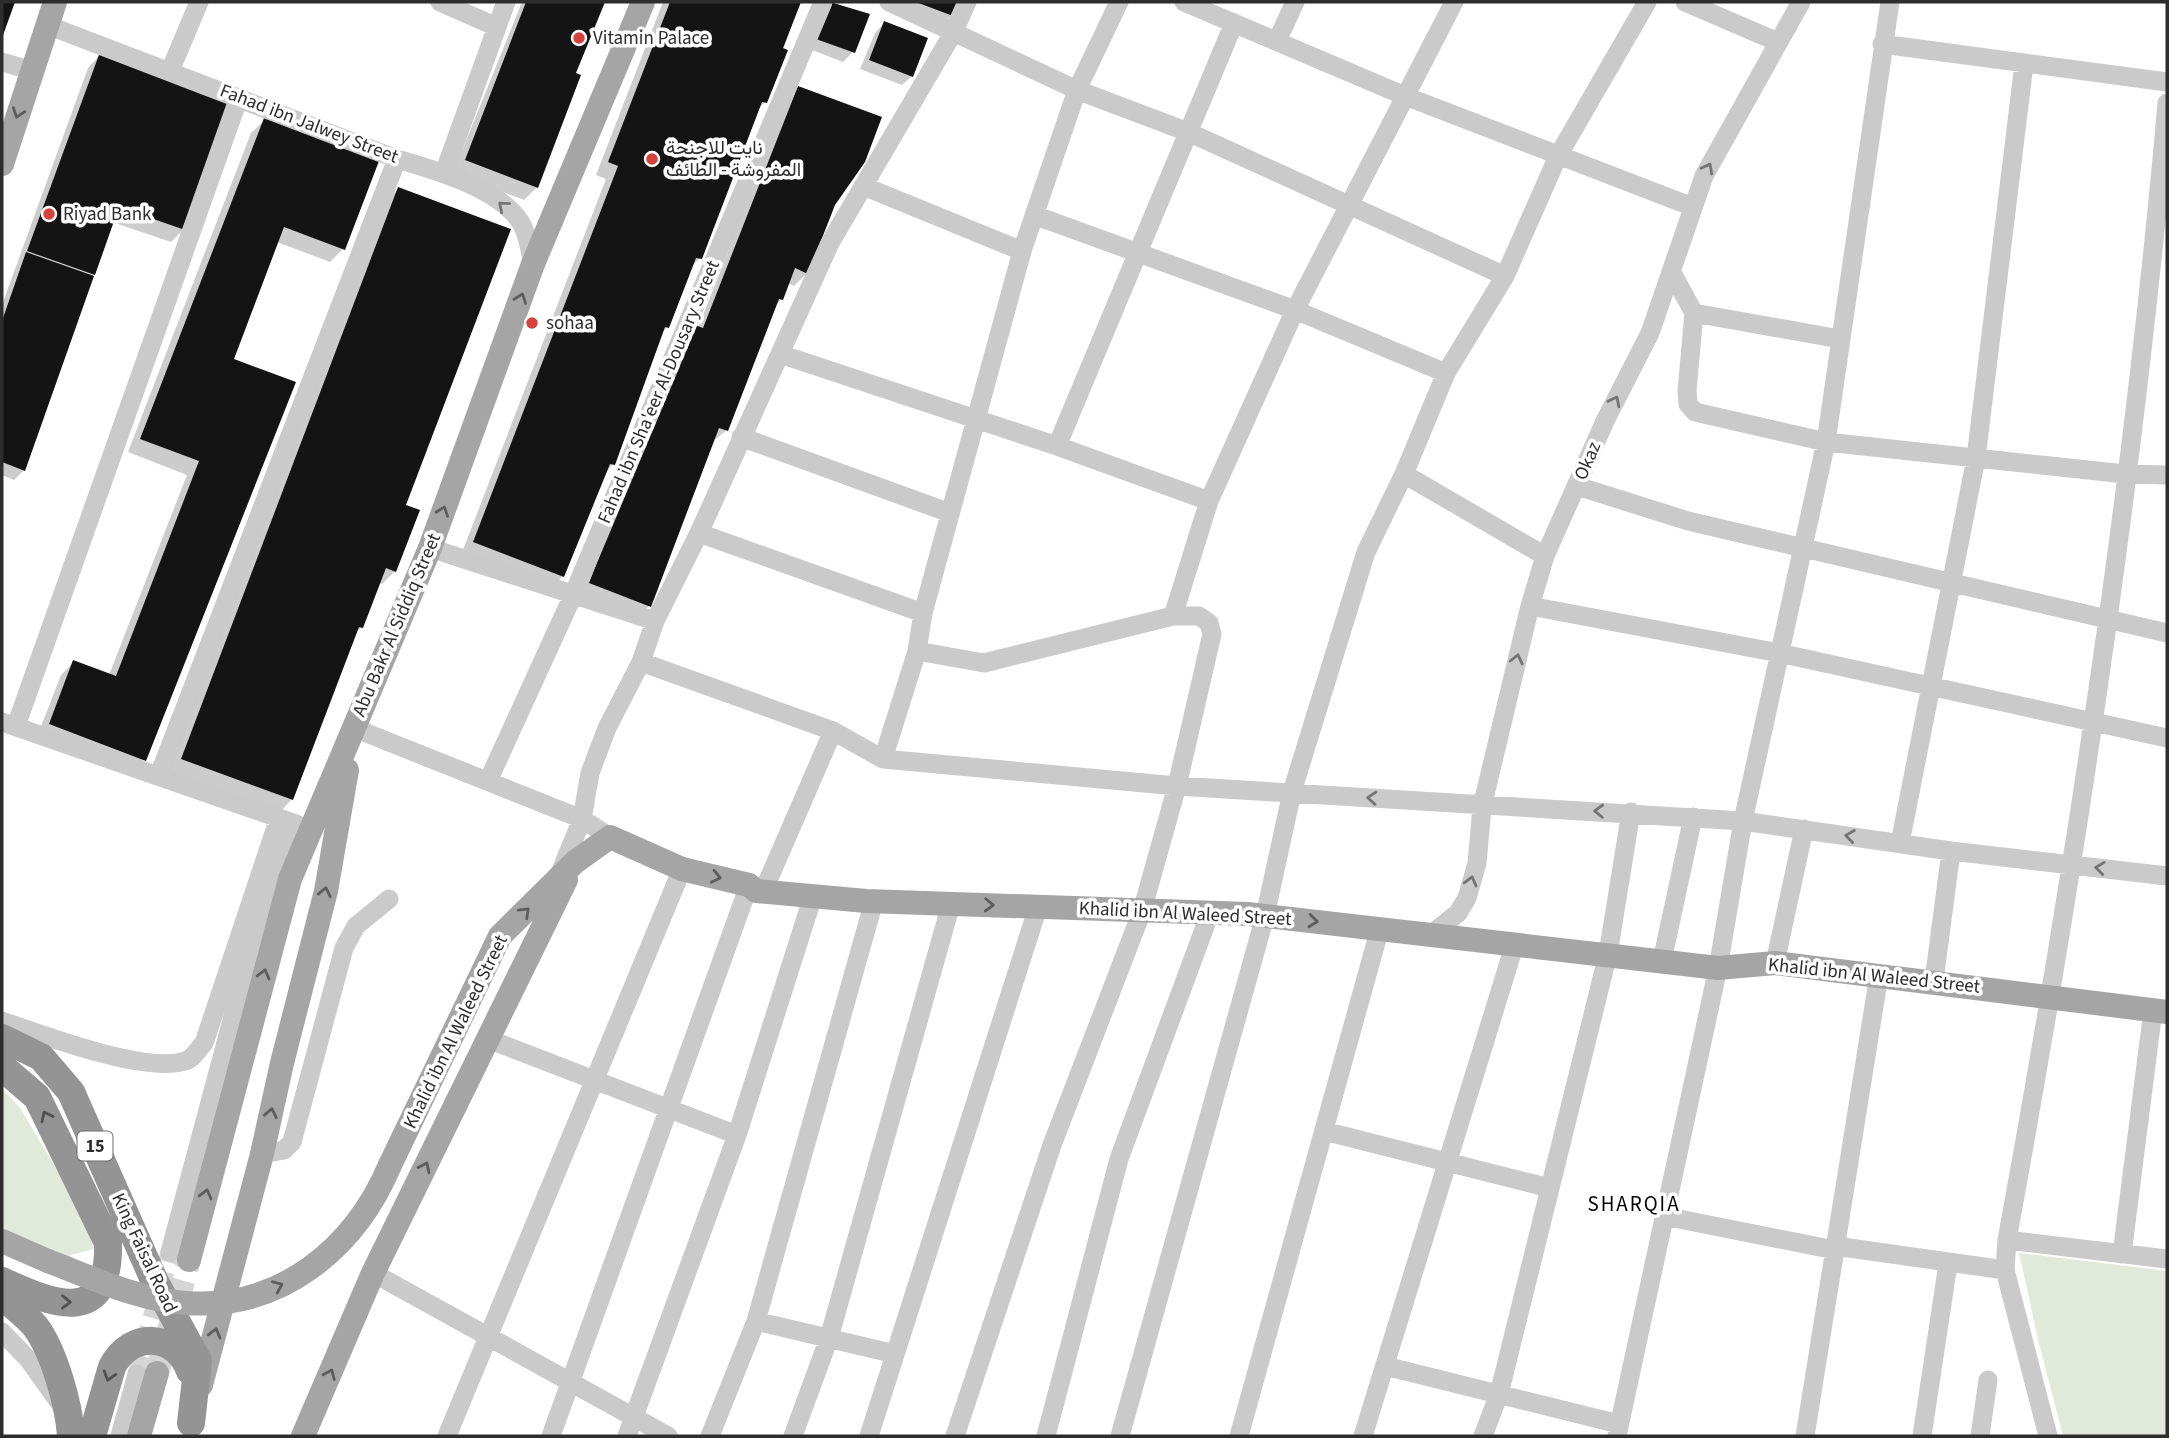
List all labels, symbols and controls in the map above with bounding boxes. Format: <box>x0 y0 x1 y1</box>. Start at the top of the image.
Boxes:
place label: Vitamin Palace <box>593 25 709 52</box>
marker: Vitamin Palace <box>571 30 587 46</box>
street label: Fahad ibn Jalwey Street <box>216 78 403 171</box>
one-way arrow <box>12 106 26 119</box>
place label: نايت للاجنحة المفروشة - الطائف <box>666 135 801 184</box>
marker: نايت للاجنحة المفروشة - الطائف <box>644 151 660 167</box>
one-way arrow <box>1700 163 1714 175</box>
place label: Riyad Bank <box>63 201 152 228</box>
one-way arrow <box>498 201 511 214</box>
marker: Riyad Bank <box>41 206 57 222</box>
street label: Fahad ibn Sha'eer Al-Dousary Street <box>591 256 727 528</box>
one-way arrow <box>513 292 527 304</box>
place label: sohaa <box>546 310 594 337</box>
marker: sohaa <box>524 315 540 331</box>
one-way arrow <box>1607 396 1620 409</box>
street label: Okaz <box>1568 438 1608 484</box>
one-way arrow <box>435 506 449 518</box>
street label: Abu Bakr Al Siddiq Street <box>346 529 448 721</box>
one-way arrow <box>1509 653 1523 665</box>
one-way arrow <box>1366 791 1377 806</box>
one-way arrow <box>1593 803 1604 818</box>
one-way arrow <box>1844 829 1855 844</box>
one-way arrow <box>2094 860 2105 875</box>
one-way arrow <box>710 869 722 883</box>
one-way arrow <box>1463 876 1478 888</box>
one-way arrow <box>317 886 332 898</box>
street label: Khalid ibn Al Waleed Street <box>1078 895 1293 933</box>
one-way arrow <box>983 898 994 913</box>
one-way arrow <box>517 908 530 921</box>
one-way arrow <box>1308 914 1319 929</box>
street label: Khalid ibn Al Waleed Street <box>397 930 515 1134</box>
street label: Khalid ibn Al Waleed Street <box>1767 951 1982 1001</box>
one-way arrow <box>256 969 271 981</box>
one-way arrow <box>263 1107 278 1119</box>
one-way arrow <box>40 1111 54 1123</box>
road number: 15 <box>78 1132 112 1161</box>
one-way arrow <box>417 1162 431 1174</box>
one-way arrow <box>198 1188 212 1200</box>
street label: King Faisal Road <box>104 1189 184 1317</box>
district label: SHARQIA <box>1587 1189 1681 1219</box>
one-way arrow <box>272 1280 284 1294</box>
one-way arrow <box>61 1294 71 1310</box>
one-way arrow <box>207 1327 221 1339</box>
one-way arrow <box>322 1368 336 1381</box>
one-way arrow <box>103 1370 118 1382</box>

